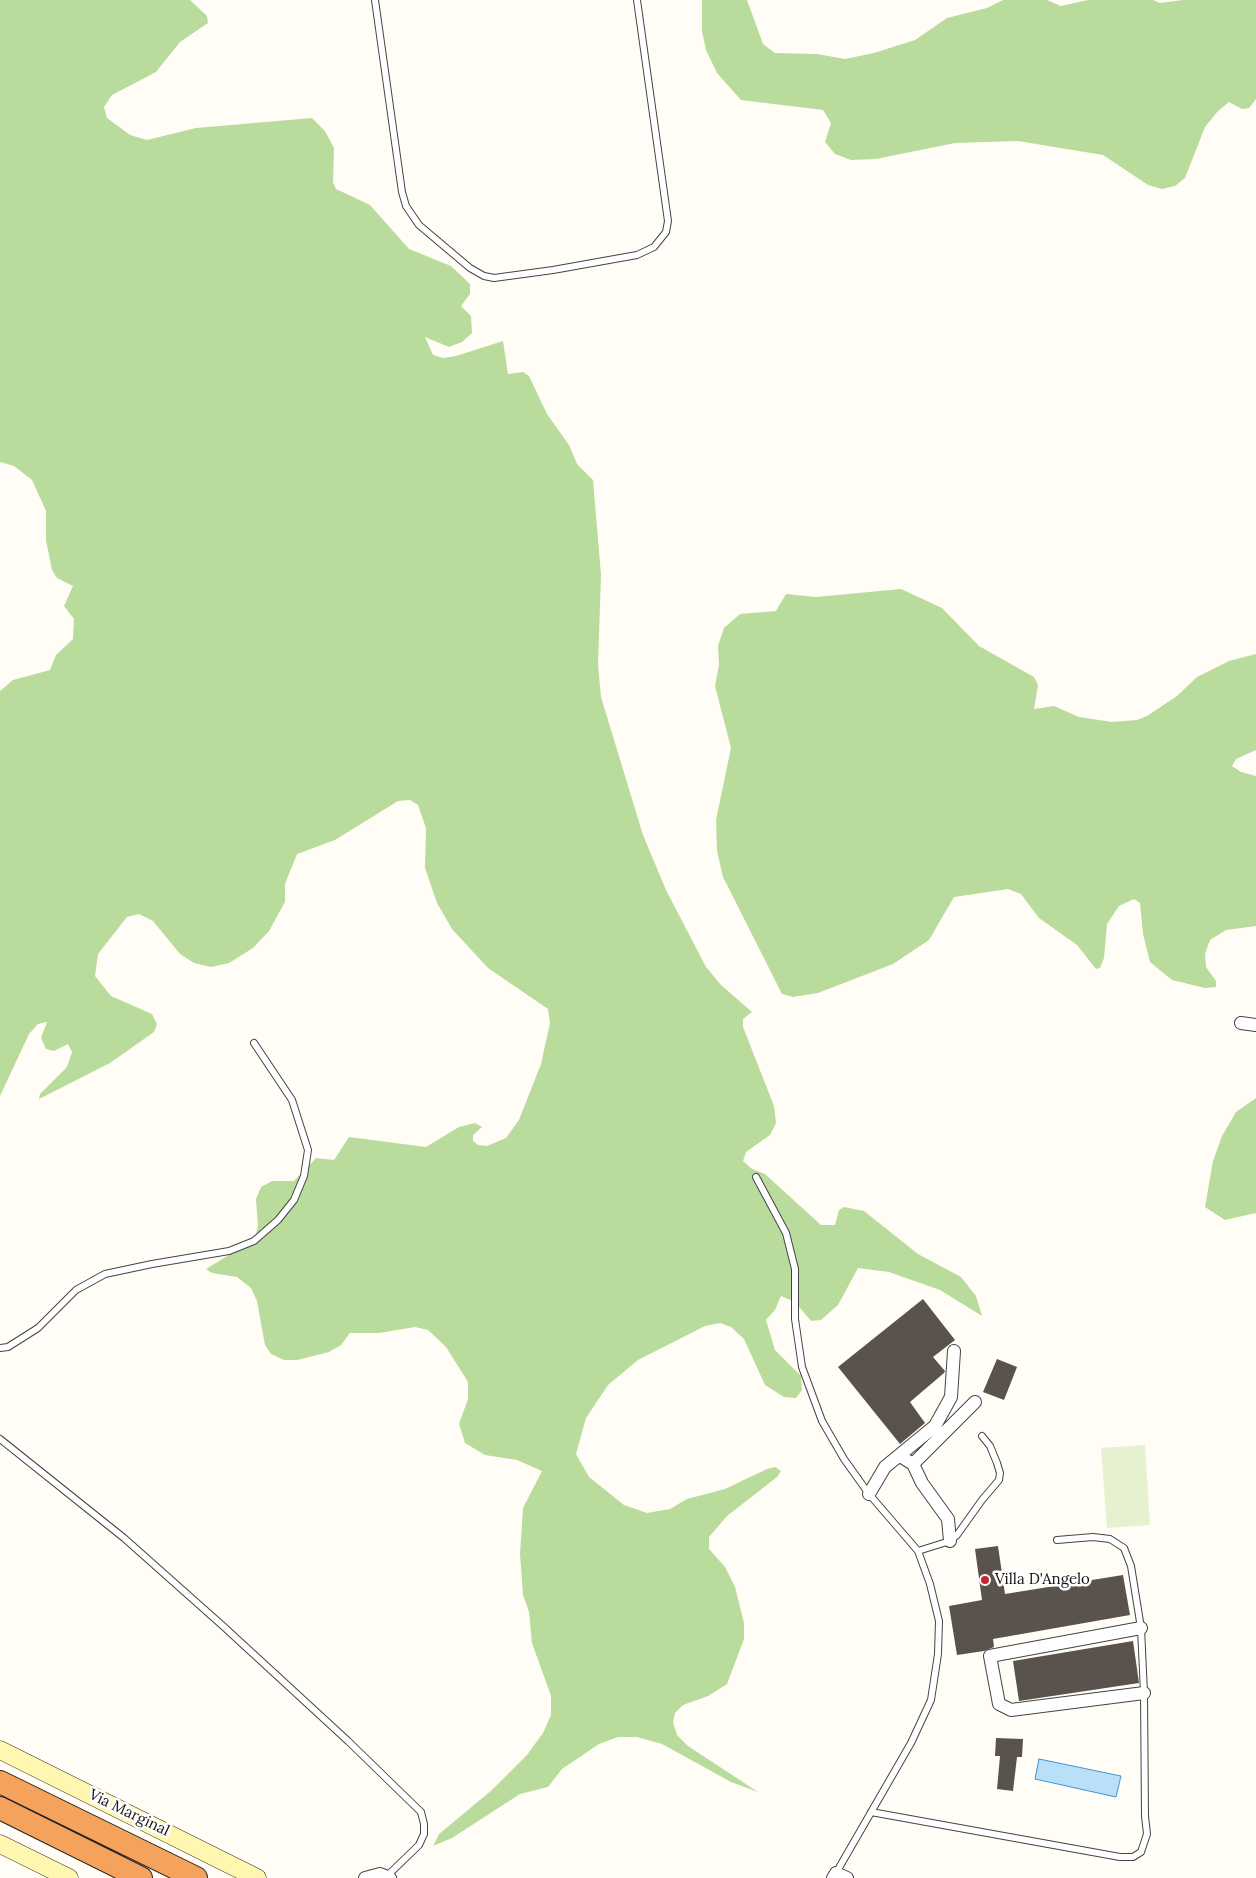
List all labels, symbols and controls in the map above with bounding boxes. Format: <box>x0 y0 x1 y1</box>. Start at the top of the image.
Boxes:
place label: Villa D'Angelo <box>995 1571 1090 1589</box>
marker: Villa D'Angelo <box>979 1574 991 1586</box>
street label: Via Marginal <box>86 1786 172 1840</box>

